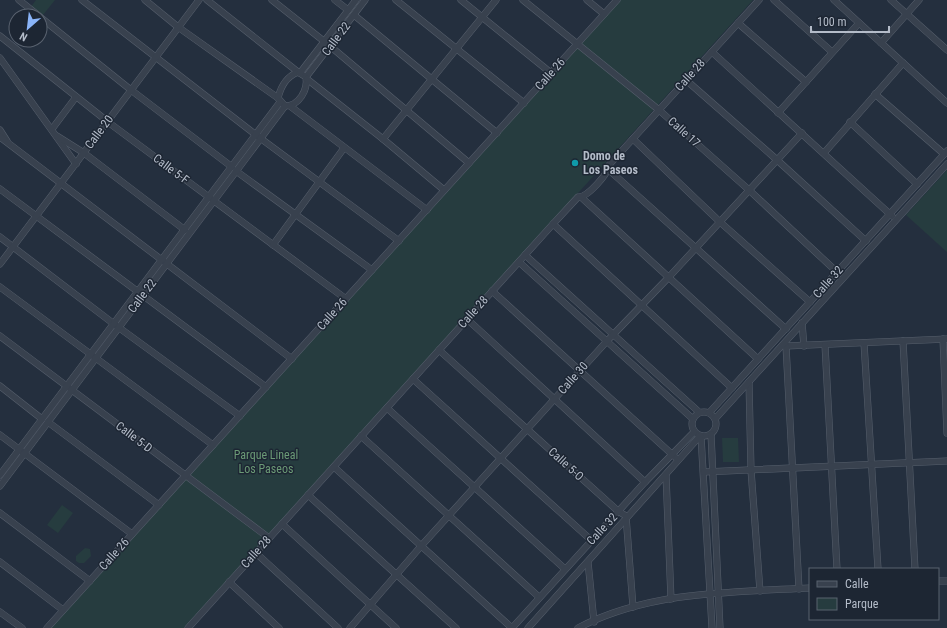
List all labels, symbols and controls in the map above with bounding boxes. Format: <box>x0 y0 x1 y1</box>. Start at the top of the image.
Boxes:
north arrow <box>8 8 48 48</box>
scale bar <box>811 8 889 34</box>
text: 100 m <box>817 15 847 29</box>
street label: Calle 22 <box>319 19 353 59</box>
text: N <box>17 29 30 44</box>
street label: Calle 26 <box>532 55 568 93</box>
street label: Calle 28 <box>672 56 708 94</box>
street label: Calle 20 <box>82 112 116 152</box>
street label: Calle 17 <box>665 114 703 150</box>
place label: Domo de Los Paseos <box>583 149 639 177</box>
street label: Calle 5-F <box>150 151 192 187</box>
marker: Domo de Los Paseos <box>570 158 580 168</box>
street label: Calle 32 <box>810 263 846 301</box>
street label: Calle 22 <box>125 276 159 316</box>
street label: Calle 28 <box>455 293 491 331</box>
street label: Calle 26 <box>314 295 350 333</box>
street label: Calle 30 <box>555 359 591 397</box>
street label: Calle 5-D <box>113 419 155 455</box>
street label: Calle 5-O <box>546 445 586 483</box>
park label: Parque Lineal Los Paseos <box>234 448 298 476</box>
street label: Calle 32 <box>584 510 620 548</box>
street label: Calle 28 <box>238 533 274 571</box>
street label: Calle 26 <box>96 535 132 573</box>
legend <box>809 568 939 620</box>
text: Calle <box>845 577 869 591</box>
text: Parque <box>845 597 879 611</box>

